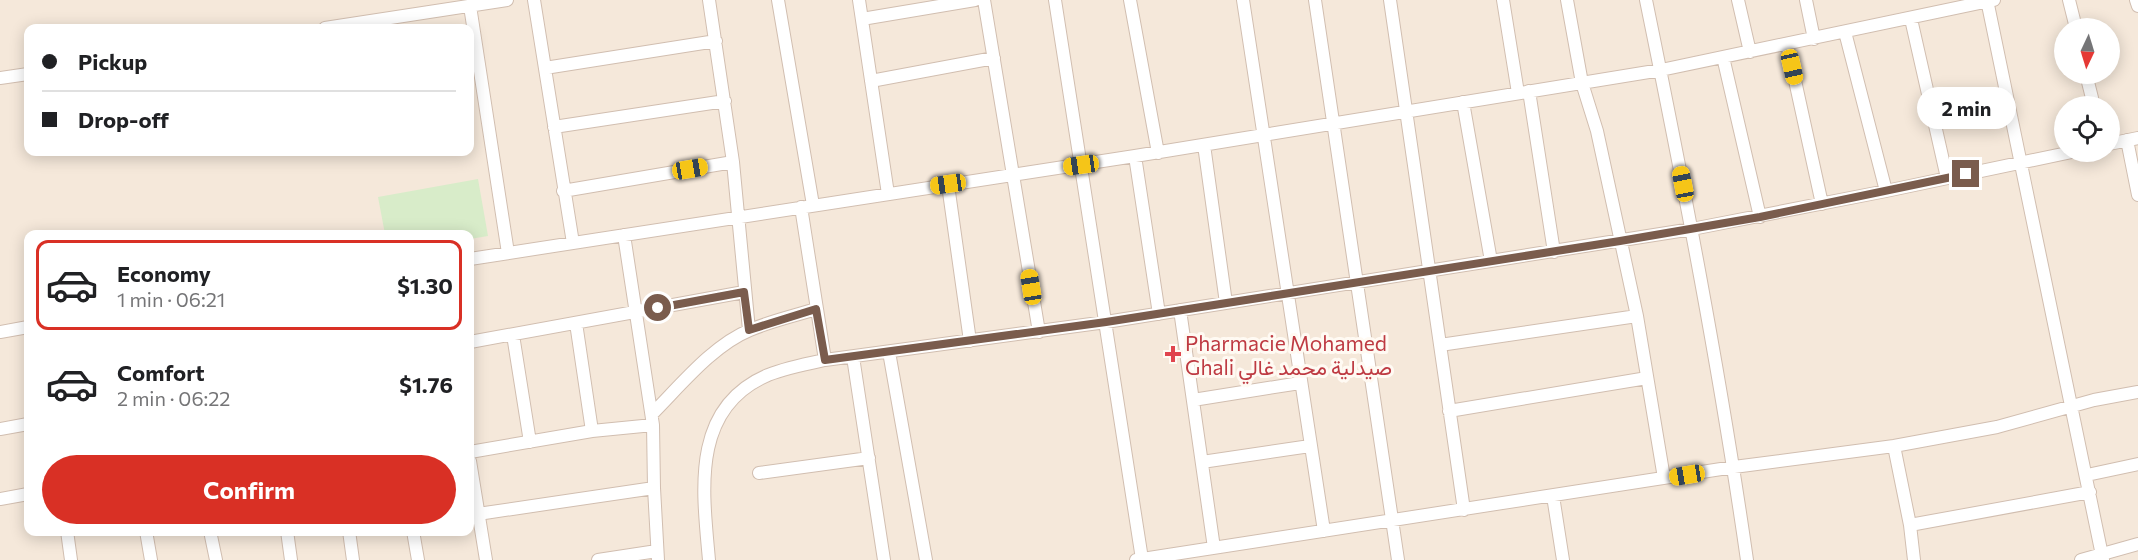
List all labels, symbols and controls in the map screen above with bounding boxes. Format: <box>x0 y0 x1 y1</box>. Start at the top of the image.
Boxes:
north arrow <box>2054 18 2120 84</box>
map controls <box>2054 18 2120 162</box>
car <box>1779 47 1805 87</box>
text: Pickup <box>78 48 147 75</box>
callout: 2 min <box>1916 87 2016 129</box>
text: 2 min <box>1942 96 1991 120</box>
button: locate <box>2054 96 2120 162</box>
text: Drop-off <box>78 106 169 133</box>
car <box>1062 154 1100 176</box>
car <box>671 157 709 181</box>
route end <box>1952 160 1979 187</box>
car <box>1671 165 1695 203</box>
car <box>929 173 967 195</box>
icon: car <box>45 258 99 312</box>
text: Economy <box>117 260 211 287</box>
car <box>1019 268 1043 306</box>
text: $1.30 <box>397 272 453 299</box>
text: 1 min · 06:21 <box>117 287 225 311</box>
route start <box>644 294 671 321</box>
place label: Pharmacie Mohamed Ghali صيدلية محمد غالي <box>1185 330 1392 385</box>
marker: Pharmacie Mohamed Ghali صيدلية محمد غالي <box>1166 347 1180 361</box>
icon: car <box>45 357 99 411</box>
text: Comfort <box>117 359 205 386</box>
text: $1.76 <box>399 371 453 398</box>
text: 2 min · 06:22 <box>117 386 230 410</box>
button: Confirm <box>42 455 456 524</box>
car <box>1668 463 1706 487</box>

